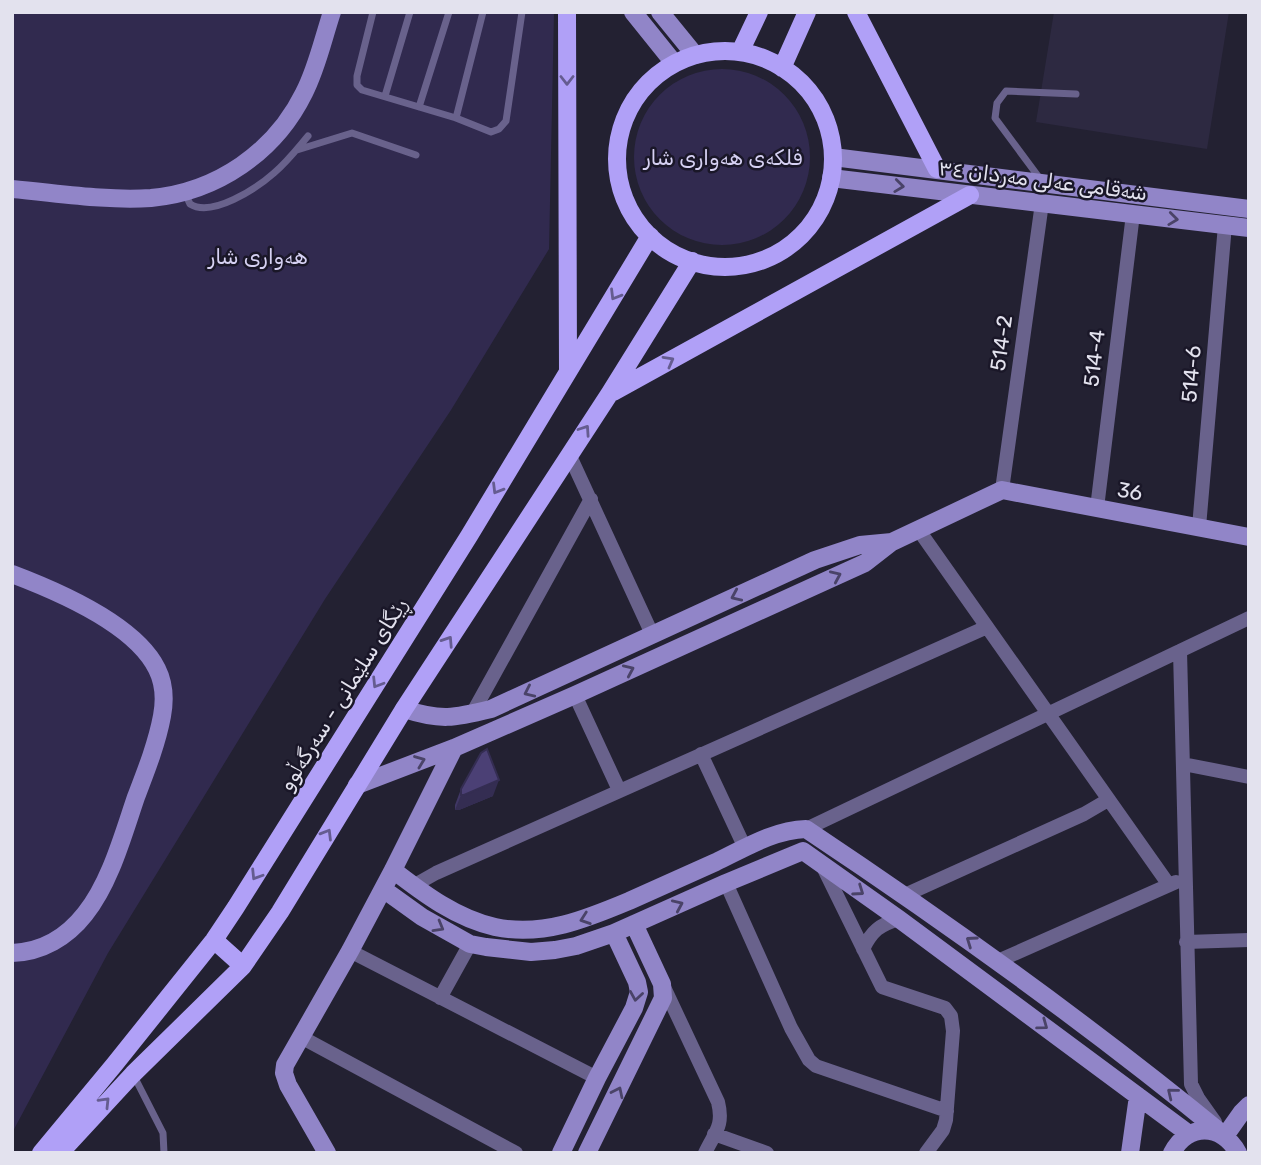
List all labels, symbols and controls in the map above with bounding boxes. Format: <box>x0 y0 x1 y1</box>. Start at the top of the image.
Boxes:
one-way arrow <box>560 75 575 86</box>
park label: فلکەی هەواری شار <box>642 145 802 171</box>
street label: شەقامی عەلی مەردان ٣٤ <box>937 155 1149 205</box>
one-way arrow <box>893 178 904 193</box>
one-way arrow <box>1167 212 1179 227</box>
park label: هەواری شار <box>206 244 308 270</box>
one-way arrow <box>610 287 623 300</box>
street label: 514-2 <box>985 314 1017 372</box>
street label: 514-4 <box>1078 328 1110 388</box>
street label: 514-6 <box>1176 345 1206 403</box>
one-way arrow <box>662 355 675 369</box>
one-way arrow <box>577 425 590 438</box>
street label: 36 <box>1115 476 1145 506</box>
one-way arrow <box>493 482 506 495</box>
one-way arrow <box>829 571 842 585</box>
one-way arrow <box>730 588 743 602</box>
street label: ڕێگای سلێمانی - سەرگەڵوو <box>273 593 416 797</box>
one-way arrow <box>440 636 453 649</box>
one-way arrow <box>622 665 634 679</box>
one-way arrow <box>373 675 386 688</box>
one-way arrow <box>524 684 536 698</box>
one-way arrow <box>414 755 426 769</box>
one-way arrow <box>319 828 332 841</box>
one-way arrow <box>252 868 265 881</box>
one-way arrow <box>851 883 864 895</box>
one-way arrow <box>671 899 683 913</box>
one-way arrow <box>579 911 591 925</box>
one-way arrow <box>432 919 445 932</box>
one-way arrow <box>966 937 979 950</box>
one-way arrow <box>629 990 644 1001</box>
one-way arrow <box>1035 1017 1047 1029</box>
one-way arrow <box>609 1087 623 1099</box>
one-way arrow <box>1167 1089 1180 1101</box>
one-way arrow <box>97 1097 110 1110</box>

